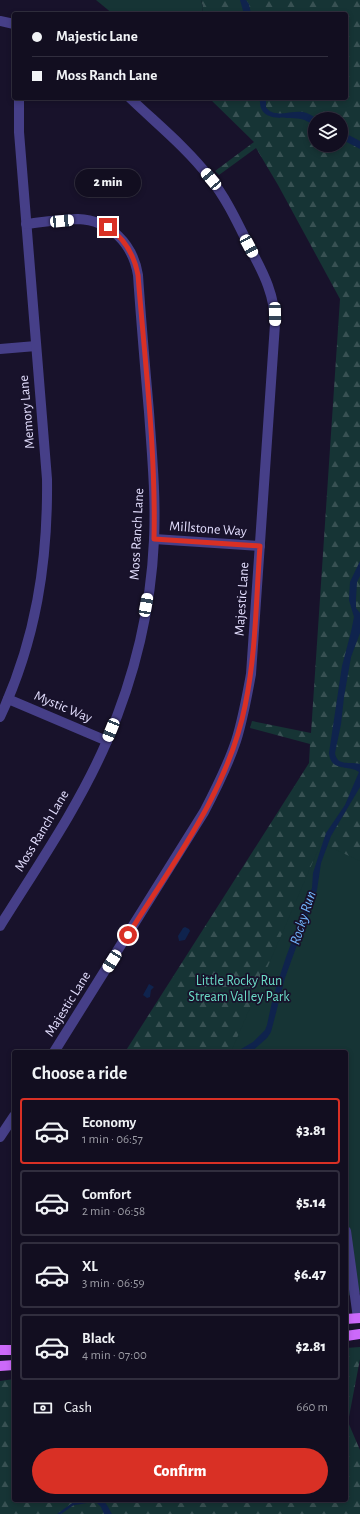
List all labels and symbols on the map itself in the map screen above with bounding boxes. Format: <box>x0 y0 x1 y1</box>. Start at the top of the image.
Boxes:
car <box>199 166 223 192</box>
callout: 2 min <box>75 169 141 197</box>
car <box>50 214 74 228</box>
route end <box>99 218 117 236</box>
car <box>238 233 260 259</box>
car <box>269 302 281 326</box>
street label: Memory Lane <box>17 375 37 449</box>
street label: Moss Ranch Lane <box>128 488 146 580</box>
street label: Millstone Way <box>169 519 247 539</box>
street label: Majestic Lane <box>232 562 252 636</box>
car <box>138 592 154 618</box>
street label: Mystic Way <box>32 689 94 725</box>
car <box>101 717 121 743</box>
street label: Moss Ranch Lane <box>12 788 72 874</box>
water label: Rocky Run <box>287 889 319 947</box>
route start <box>119 926 137 944</box>
car <box>101 948 123 974</box>
street label: Majestic Lane <box>42 969 94 1039</box>
park label: Little Rocky Run Stream Valley Park <box>188 974 290 1004</box>

